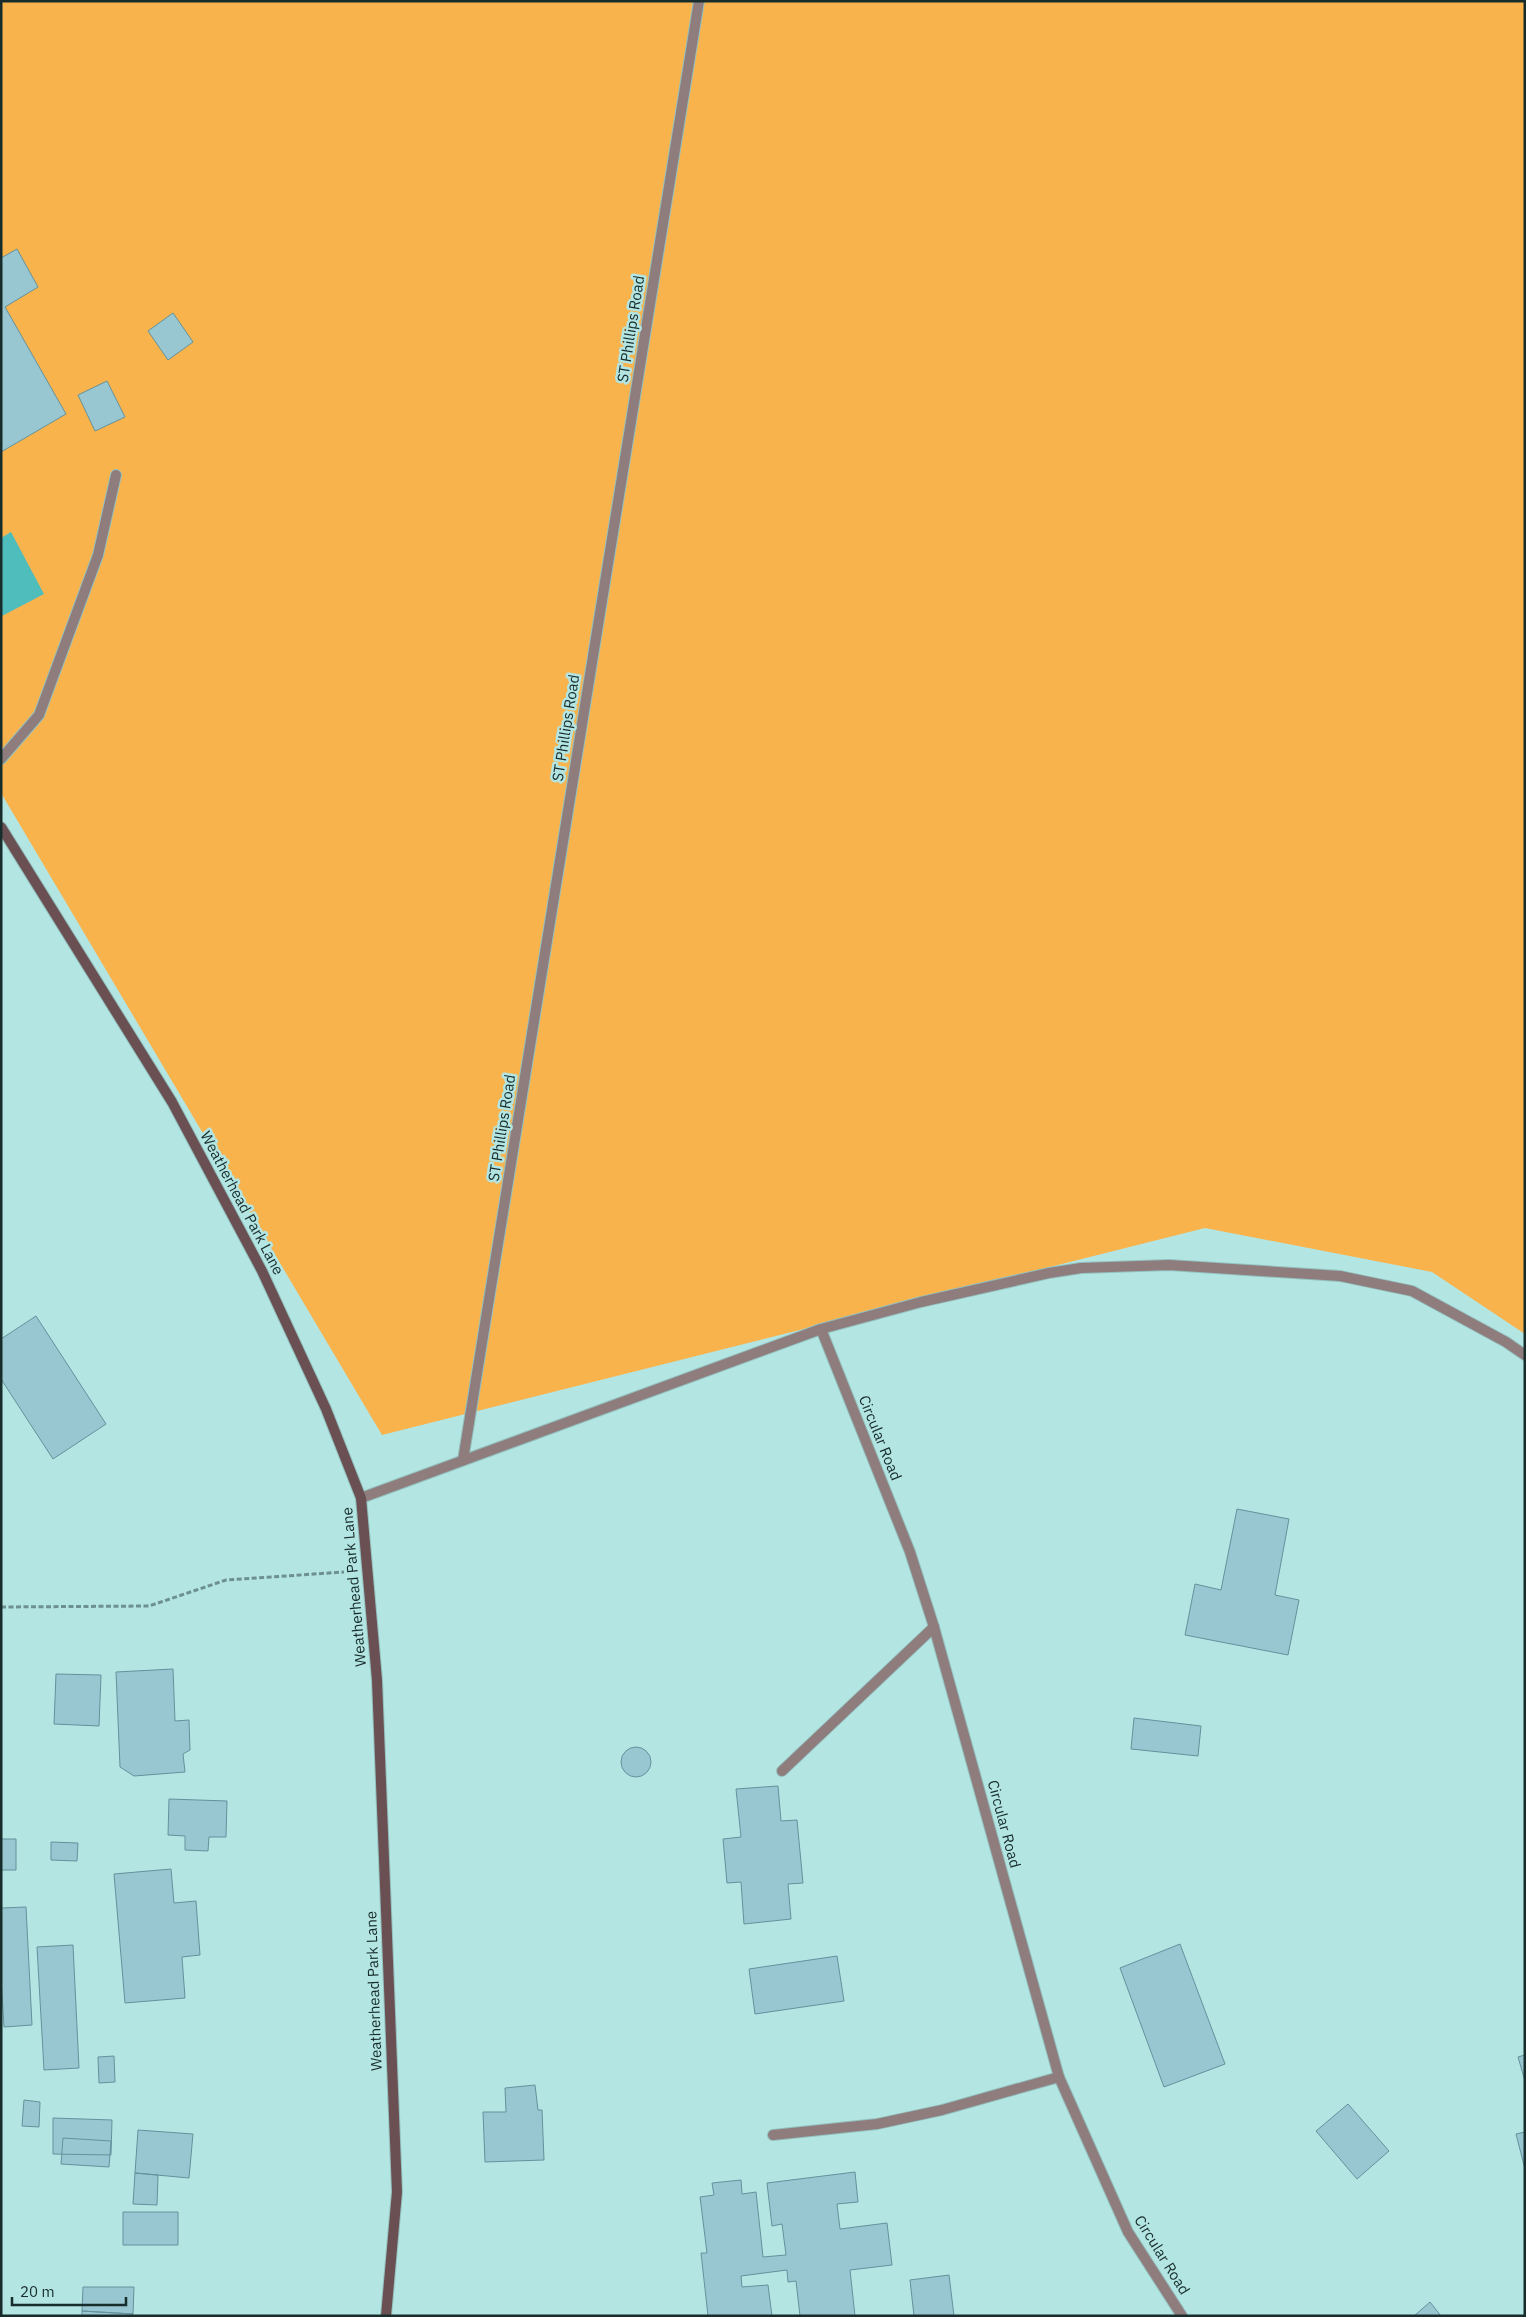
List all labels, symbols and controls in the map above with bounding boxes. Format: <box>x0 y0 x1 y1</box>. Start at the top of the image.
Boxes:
street label: ST Phillips Road <box>613 274 648 384</box>
street label: ST Phillips Road <box>548 673 583 783</box>
street label: ST Phillips Road <box>484 1073 519 1183</box>
street label: Weatherhead Park Lane <box>196 1128 288 1278</box>
street label: Circular Road <box>855 1392 906 1483</box>
street label: Weatherhead Park Lane <box>337 1506 370 1668</box>
street label: Circular Road <box>984 1778 1025 1870</box>
street label: Weatherhead Park Lane <box>361 1911 386 2071</box>
street label: Circular Road <box>1130 2211 1194 2298</box>
scale bar <box>12 2274 126 2306</box>
text: 20 m <box>20 2282 55 2301</box>

